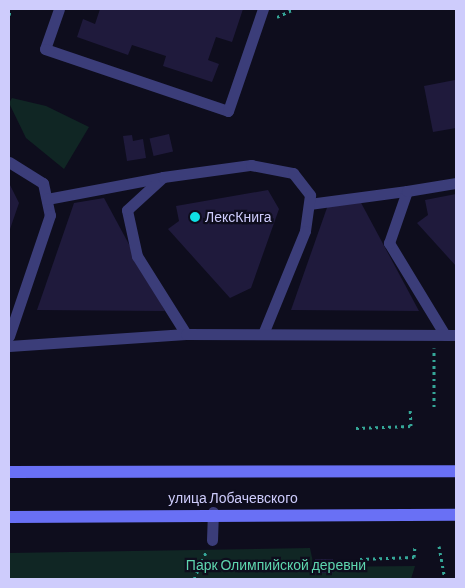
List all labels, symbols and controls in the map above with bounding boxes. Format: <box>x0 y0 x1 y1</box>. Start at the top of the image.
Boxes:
place label: ЛексКнига <box>205 209 272 225</box>
marker: ЛексКнига <box>189 211 201 223</box>
street label: улица Лобачевского <box>168 490 298 506</box>
park label: Парк Олимпийской деревни <box>186 557 366 573</box>

